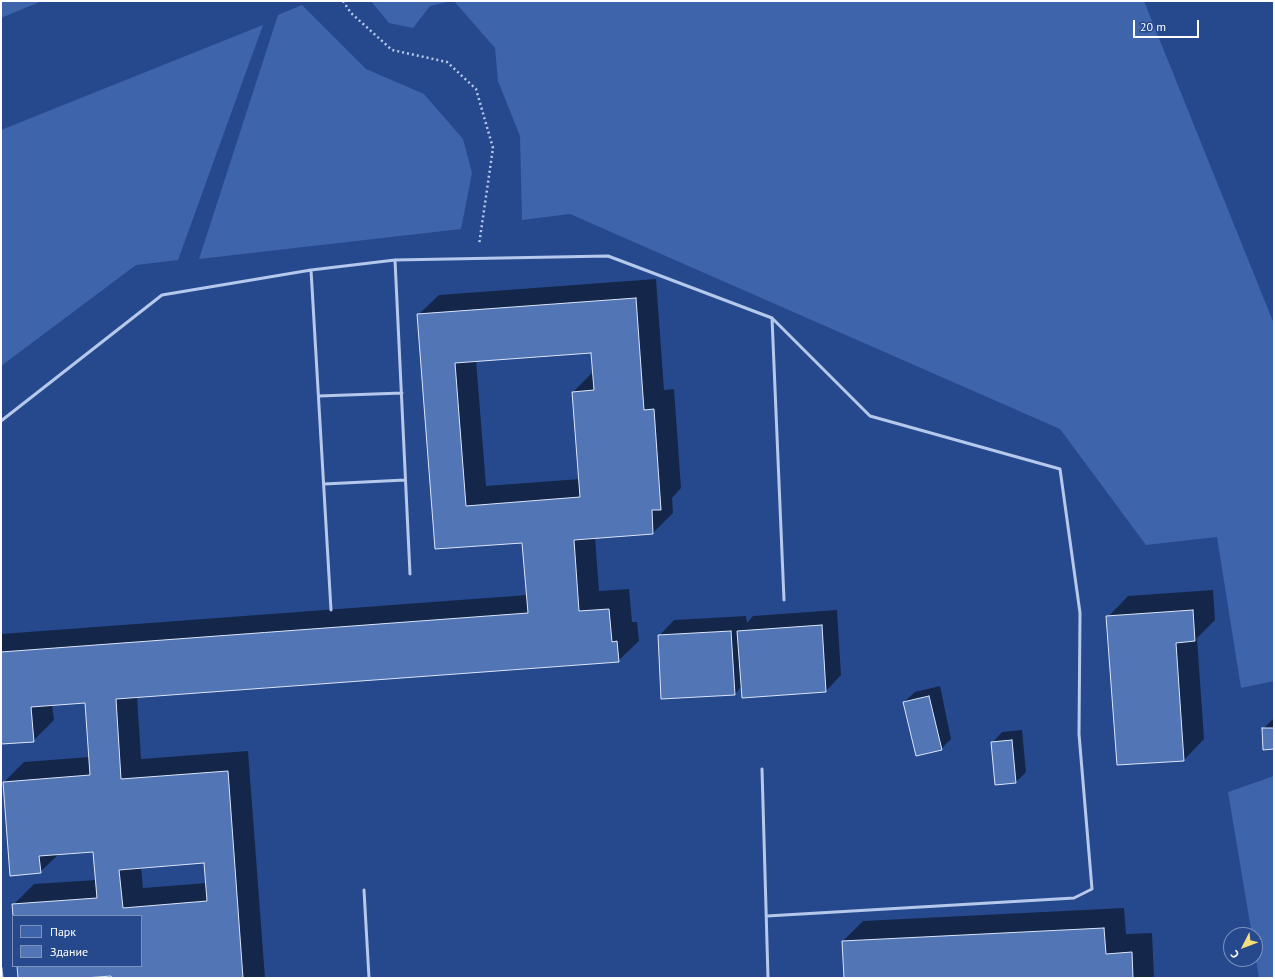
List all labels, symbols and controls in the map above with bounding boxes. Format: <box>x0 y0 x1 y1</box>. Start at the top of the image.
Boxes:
scale bar <box>1135 12 1201 38</box>
text: 20 m <box>1140 19 1166 34</box>
legend <box>12 915 142 967</box>
text: Парк <box>50 924 76 939</box>
north arrow <box>1223 927 1263 967</box>
text: Здание <box>50 944 88 959</box>
text: С <box>1228 947 1242 961</box>

